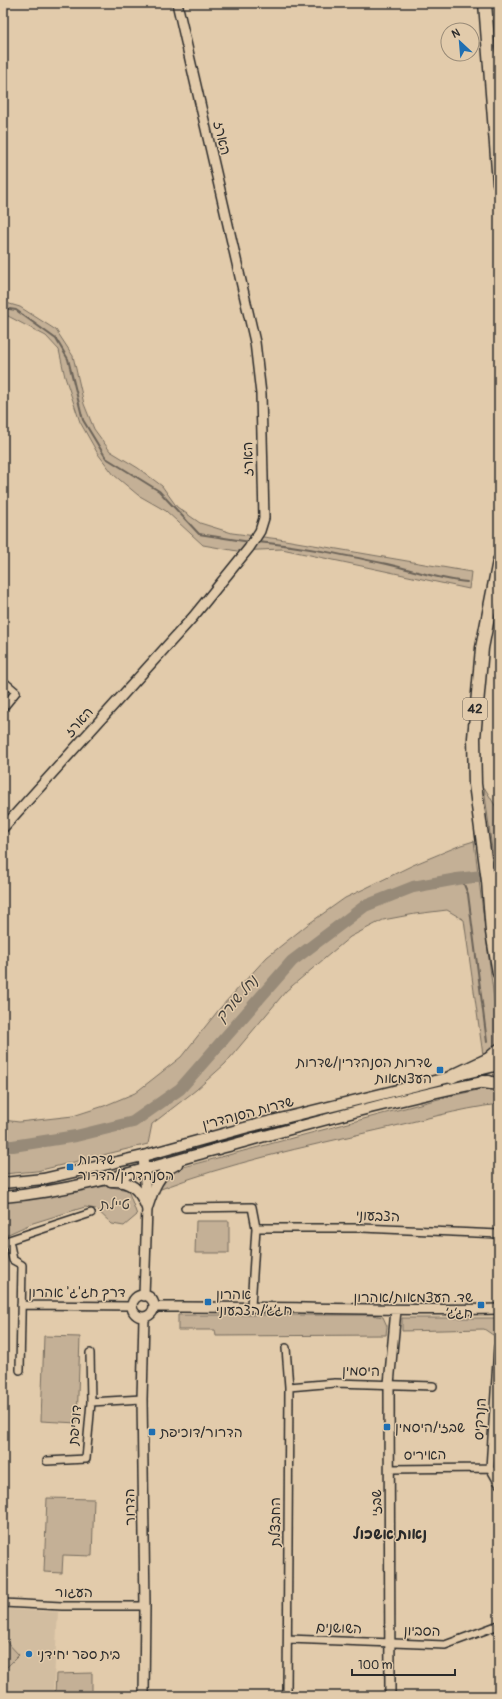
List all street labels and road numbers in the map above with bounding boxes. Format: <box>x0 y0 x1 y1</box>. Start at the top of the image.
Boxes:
street label: הארז <box>210 119 234 157</box>
street label: הארז <box>239 442 257 476</box>
road number: 42 <box>463 698 487 720</box>
street label: הארז <box>61 703 97 741</box>
street label: שדרות הסנהדרין <box>200 1093 296 1133</box>
street label: הצבעוני <box>356 1207 400 1225</box>
street label: דרך חג'ג' אהרון <box>28 1284 126 1301</box>
street label: היסמין <box>342 1362 380 1380</box>
street label: הנרקיס <box>470 1397 490 1441</box>
street label: דוכיפת <box>65 1404 85 1447</box>
street label: האיריס <box>404 1446 446 1464</box>
street label: הדרור <box>121 1488 139 1526</box>
street label: שבזי <box>368 1490 385 1517</box>
street label: החבצלת <box>267 1497 284 1548</box>
street label: העגור <box>55 1584 93 1601</box>
street label: השושנים <box>316 1619 362 1637</box>
street label: הסביון <box>403 1622 441 1640</box>

